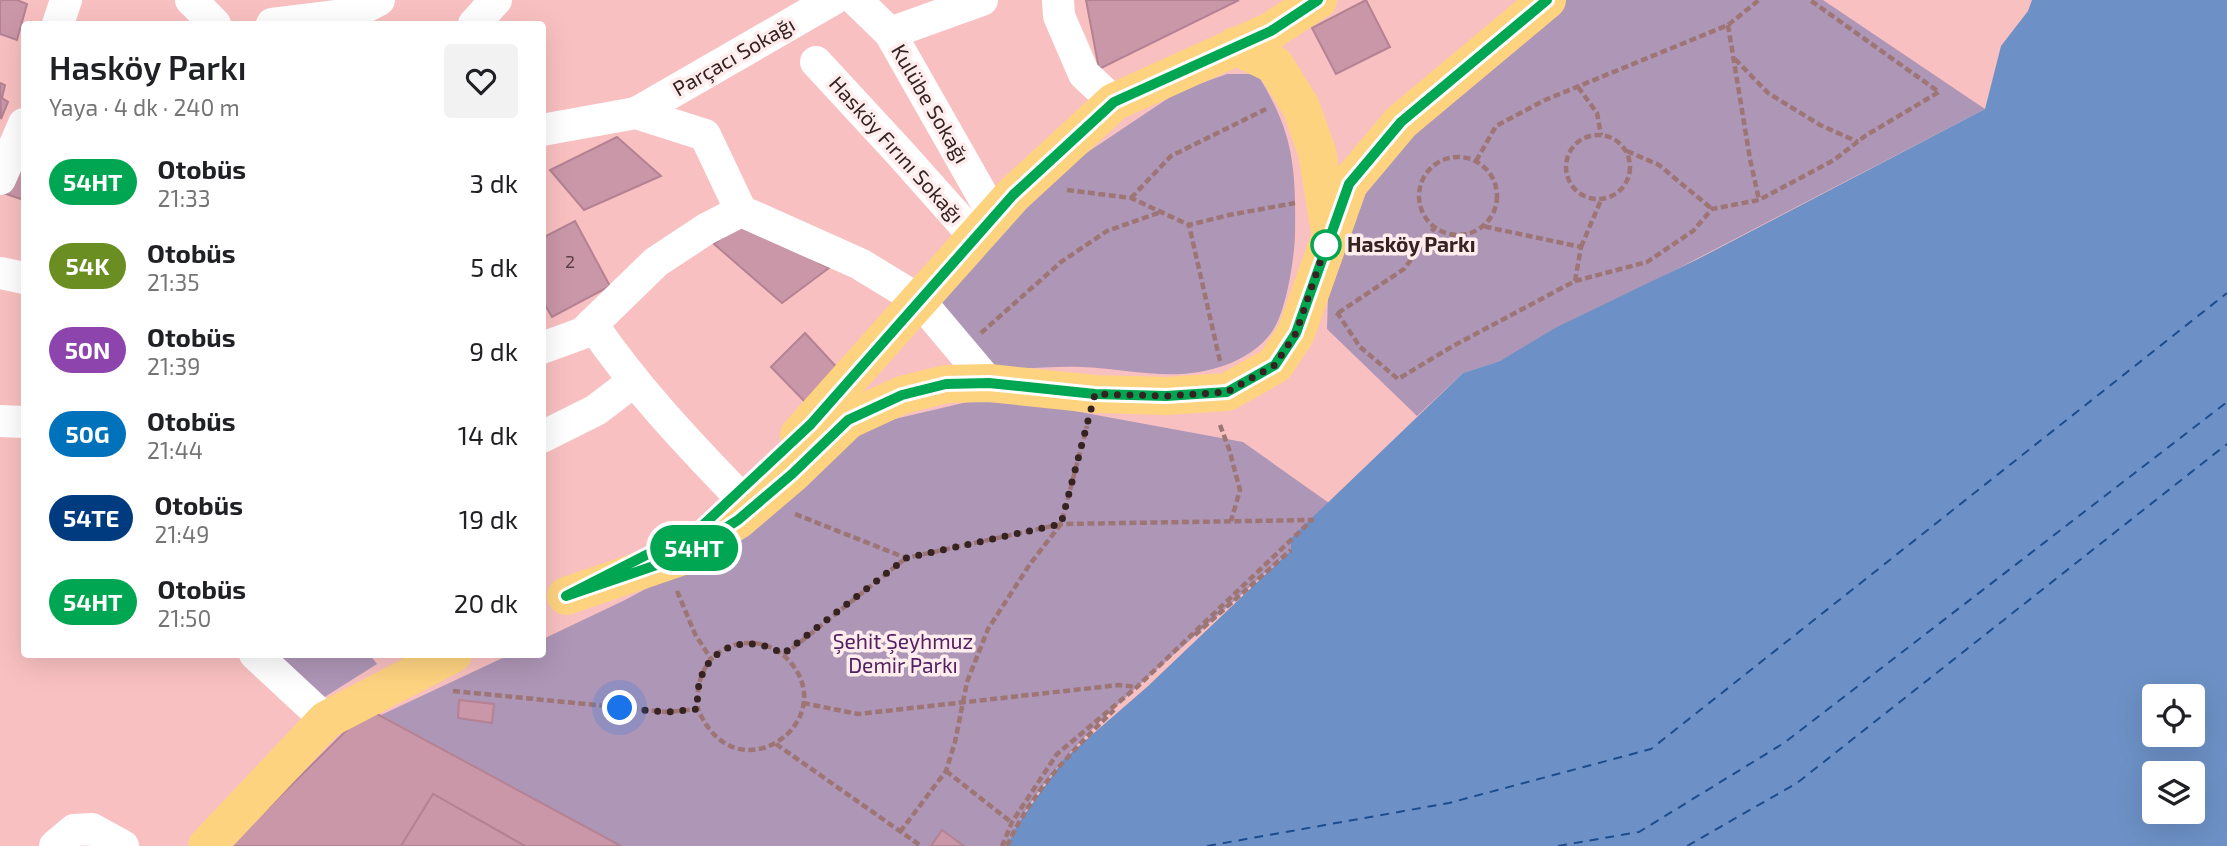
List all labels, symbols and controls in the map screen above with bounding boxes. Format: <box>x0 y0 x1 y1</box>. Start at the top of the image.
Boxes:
street label: Parçacı Sokağı <box>668 11 800 102</box>
street label: Kulübe Sokağı <box>887 39 975 167</box>
button: heart <box>444 44 518 118</box>
text: Hasköy Parkı <box>49 47 247 87</box>
street label: Hasköy Fırını Sokağı <box>825 71 970 227</box>
text: Yaya · 4 dk · 240 m <box>49 93 240 121</box>
text: Otobüs <box>158 153 246 184</box>
text: 54HT <box>63 167 123 196</box>
text: 3 dk <box>470 167 518 198</box>
text: 21:33 <box>158 184 211 212</box>
marker: Hasköy Parkı <box>1311 230 1341 260</box>
place label: Hasköy Parkı <box>1347 231 1476 257</box>
text: Otobüs <box>147 237 236 268</box>
house number: 2 <box>565 250 575 272</box>
text: 54K <box>66 251 109 280</box>
text: 5 dk <box>470 251 518 282</box>
text: 21:35 <box>147 268 200 296</box>
text: Otobüs <box>147 321 236 352</box>
text: 50N <box>65 335 110 364</box>
text: 9 dk <box>469 335 518 366</box>
text: 21:39 <box>147 352 200 380</box>
text: Otobüs <box>147 405 236 436</box>
text: 50G <box>66 419 109 448</box>
text: 14 dk <box>458 419 518 450</box>
text: 21:44 <box>147 436 203 464</box>
text: Otobüs <box>154 489 243 520</box>
text: 54TE <box>63 503 119 532</box>
text: 19 dk <box>459 503 518 534</box>
text: 21:49 <box>154 520 209 548</box>
line badge: 54HT <box>645 525 743 571</box>
text: 54HT <box>664 533 724 562</box>
text: Otobüs <box>158 573 246 604</box>
text: 54HT <box>63 587 123 616</box>
text: 20 dk <box>454 587 518 618</box>
text: 21:50 <box>158 604 211 632</box>
park label: Şehit Şeyhmuz Demir Parkı <box>833 628 973 677</box>
map controls <box>2142 684 2205 824</box>
button: locate <box>2142 684 2205 747</box>
your location <box>602 690 637 725</box>
button: layers <box>2142 761 2205 824</box>

